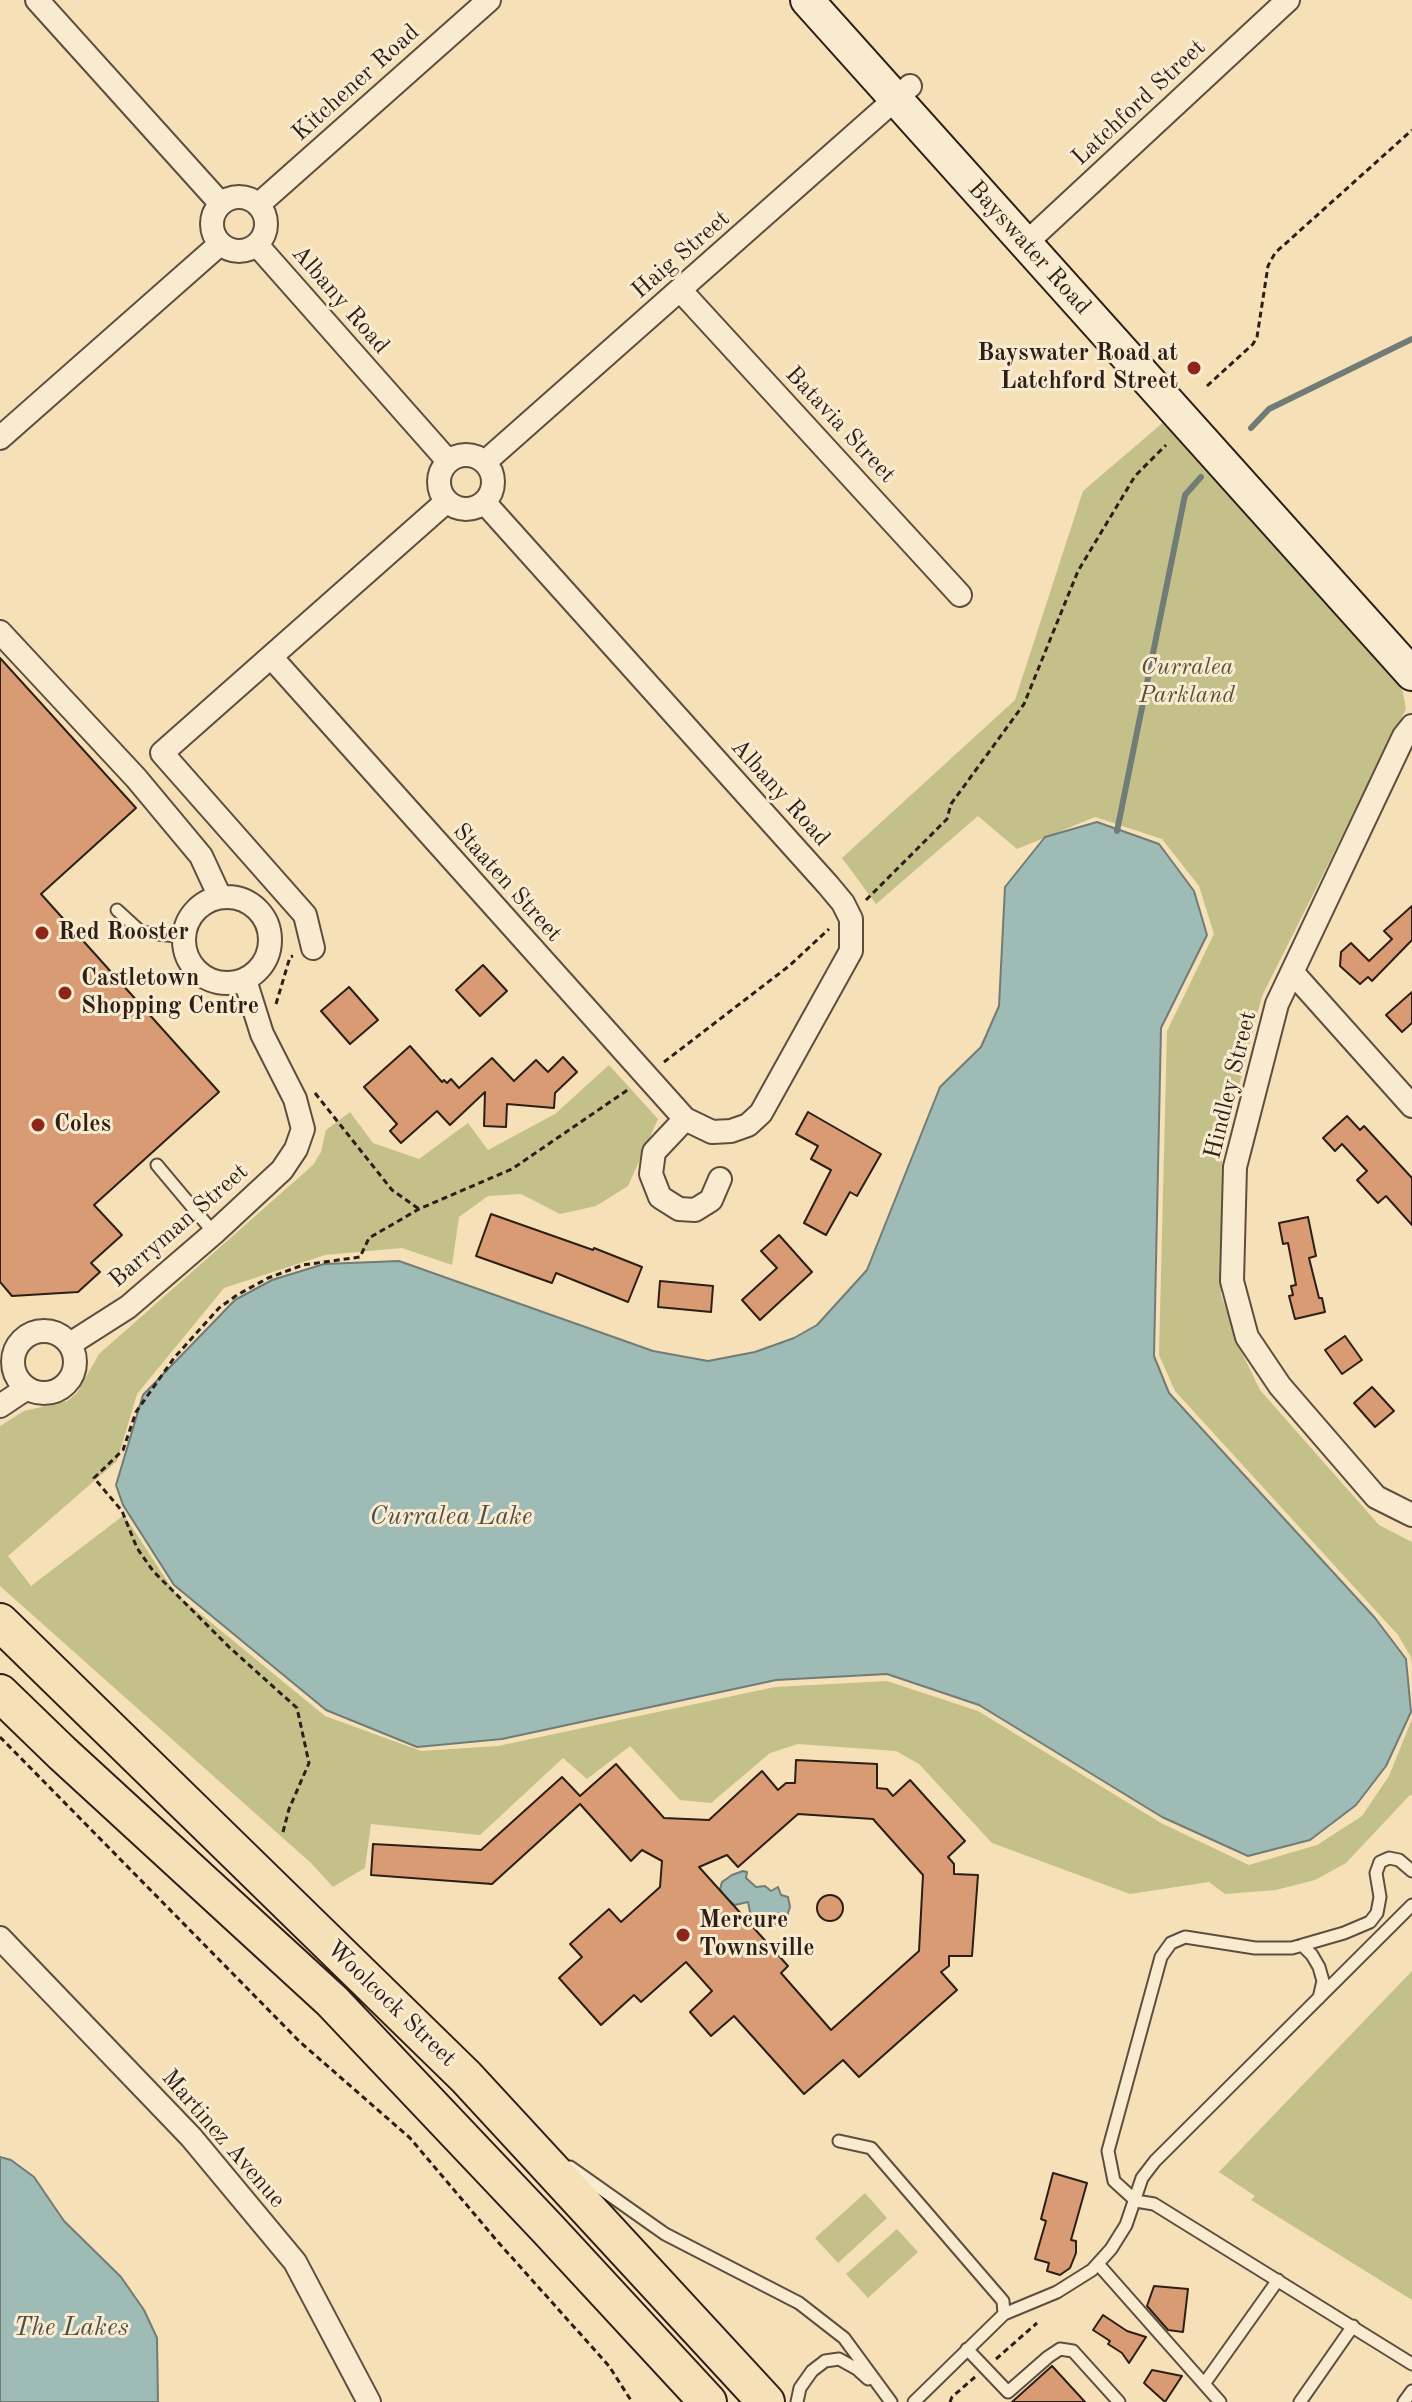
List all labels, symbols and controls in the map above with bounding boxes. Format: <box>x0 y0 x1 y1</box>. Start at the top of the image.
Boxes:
street label: Kitchener Road <box>286 18 426 148</box>
street label: Latchford Street <box>1066 34 1212 172</box>
street label: Bayswater Road <box>961 175 1097 321</box>
street label: Haig Street <box>626 205 736 305</box>
street label: Albany Road <box>285 240 395 360</box>
place label: Bayswater Road at Latchford Street <box>977 340 1178 396</box>
marker: Bayswater Road at Latchford Street <box>1185 359 1203 377</box>
street label: Batavia Street <box>779 361 901 489</box>
park label: Curralea Parkland <box>1139 654 1235 710</box>
street label: Albany Road <box>724 733 836 853</box>
street label: Staaten Street <box>446 818 568 948</box>
place label: Red Rooster <box>58 919 189 947</box>
marker: Red Rooster <box>33 924 51 942</box>
place label: Castletown Shopping Centre <box>81 965 259 1021</box>
marker: Castletown Shopping Centre <box>56 984 74 1002</box>
street label: Hindley Street <box>1199 1008 1263 1162</box>
place label: Coles <box>54 1111 111 1139</box>
marker: Coles <box>29 1116 47 1134</box>
street label: Barryman Street <box>104 1158 254 1294</box>
water label: Curralea Lake <box>369 1501 533 1533</box>
place label: Mercure Townsville <box>699 1907 815 1963</box>
marker: Mercure Townsville <box>674 1926 692 1944</box>
street label: Woolcock Street <box>320 1935 462 2073</box>
street label: Martinez Avenue <box>155 2064 291 2214</box>
water label: The Lakes <box>13 2312 129 2344</box>

